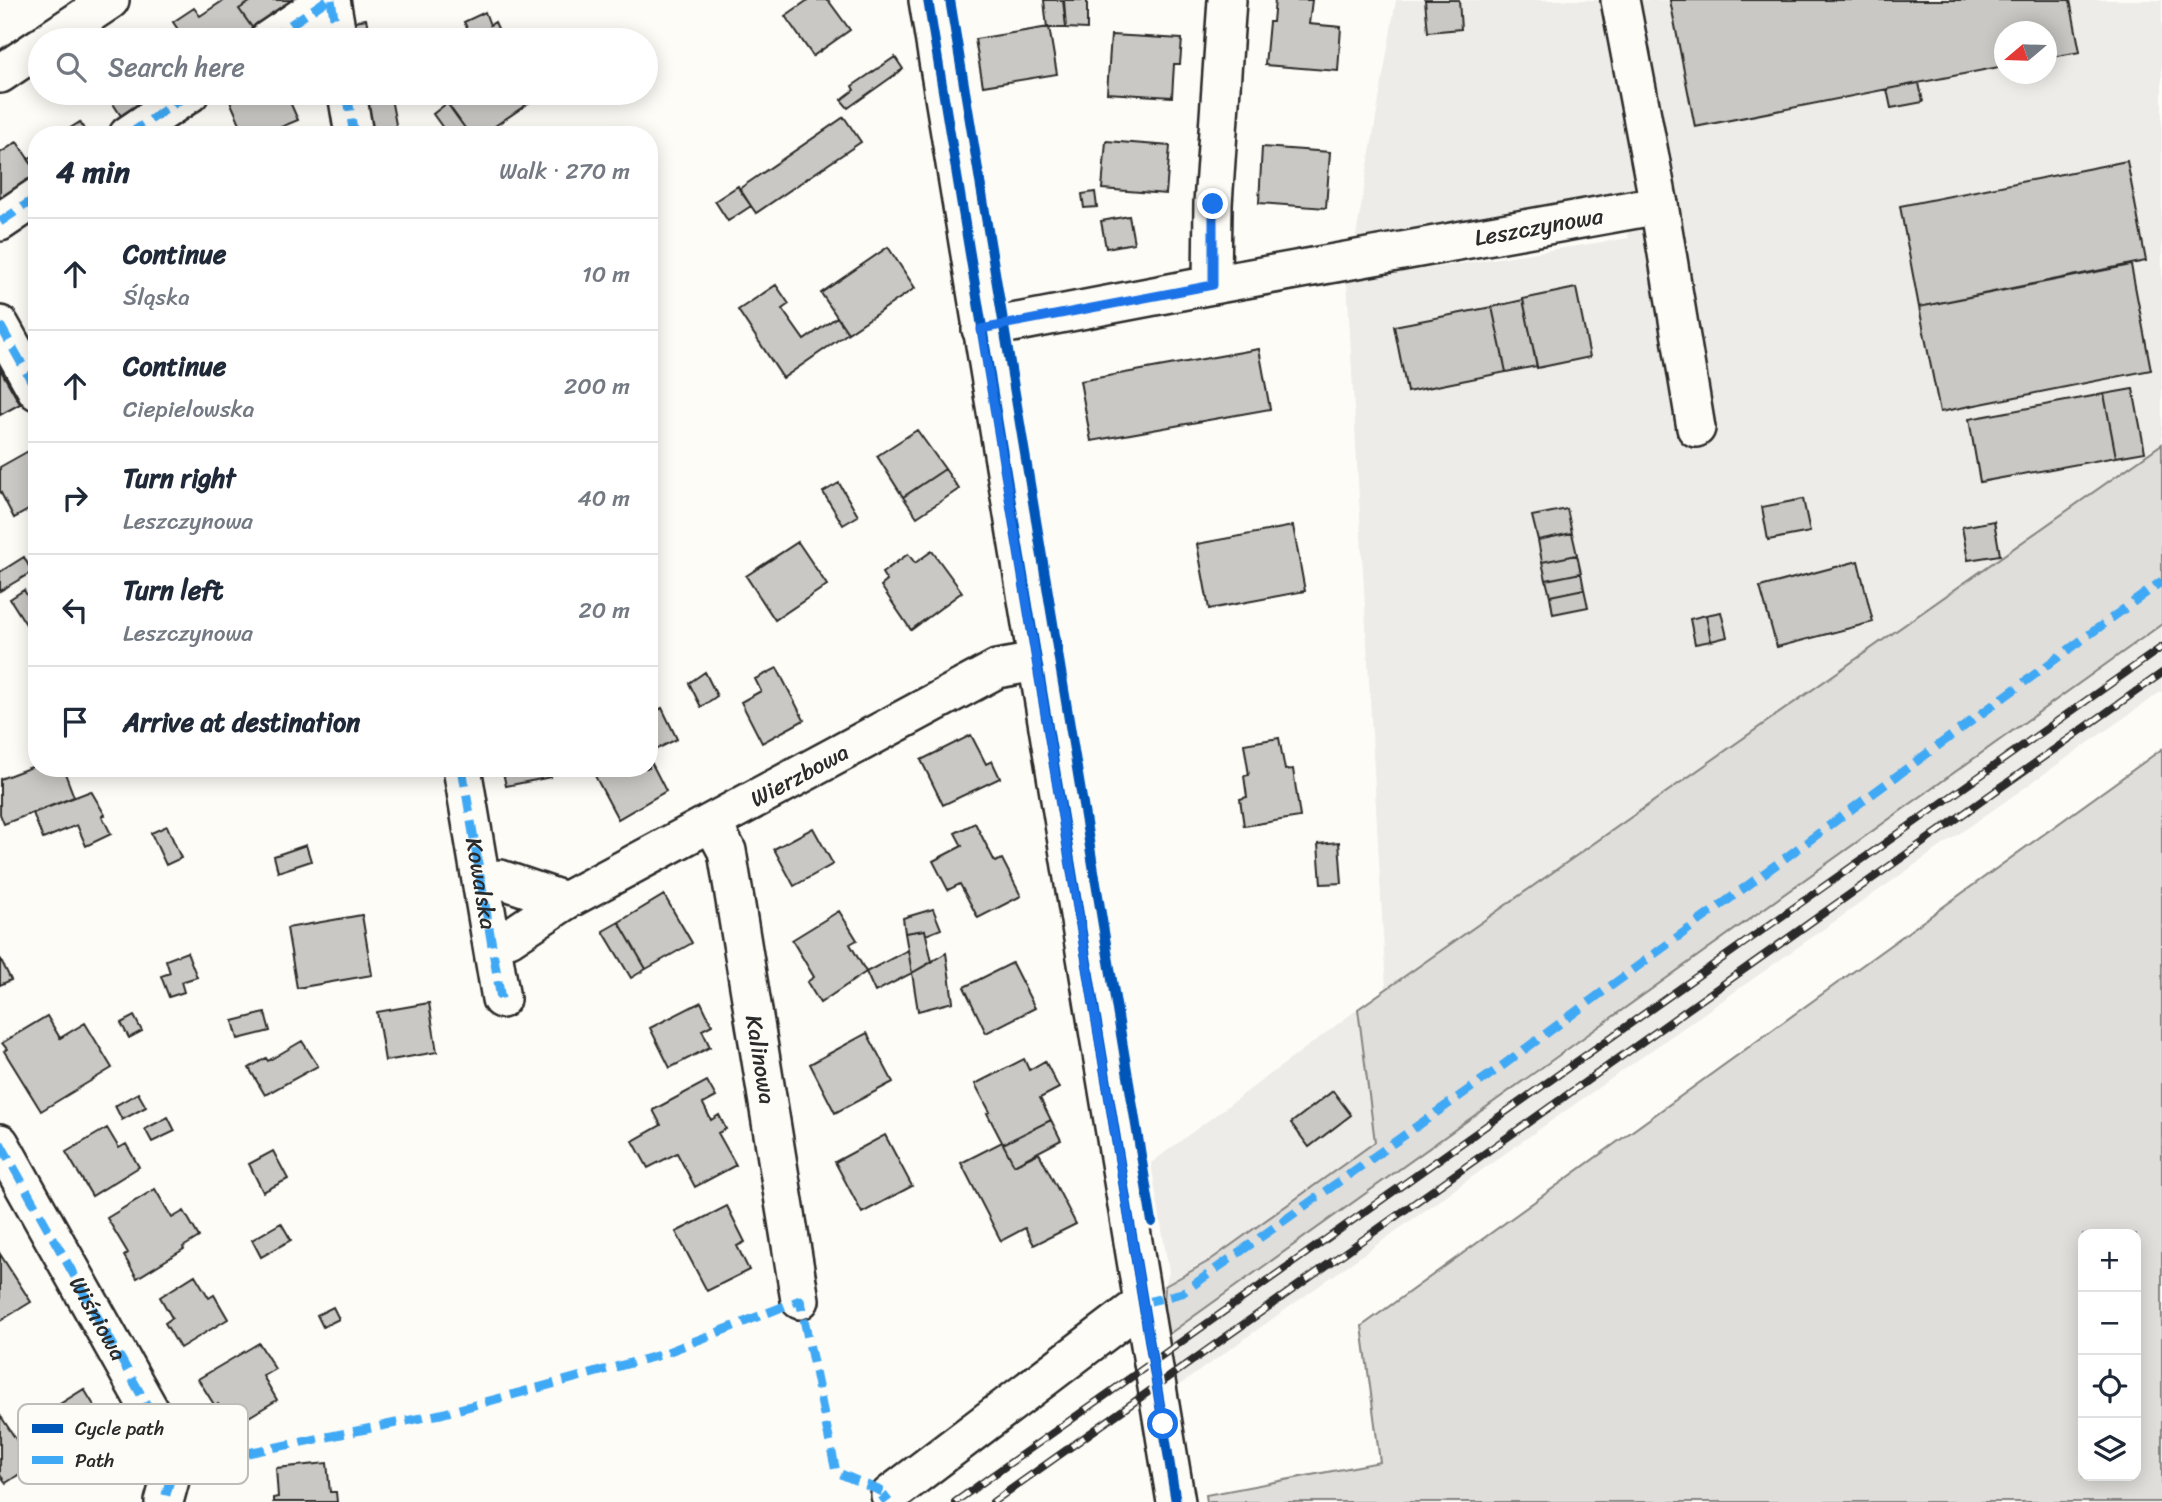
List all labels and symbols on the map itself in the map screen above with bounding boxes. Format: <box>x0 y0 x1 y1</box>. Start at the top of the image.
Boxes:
north arrow <box>1994 21 2057 84</box>
route end <box>1197 188 1228 219</box>
street label: Leszczynowa <box>1471 195 1607 258</box>
street label: Wierzbowa <box>742 732 856 819</box>
street label: Kowalska <box>454 834 509 933</box>
street label: Kalinowa <box>733 1012 788 1107</box>
street label: Wiśniowa <box>58 1268 139 1369</box>
legend <box>18 1404 248 1484</box>
route start <box>1147 1408 1178 1439</box>
text: Cycle path <box>75 1412 164 1445</box>
text: Path <box>75 1444 114 1477</box>

